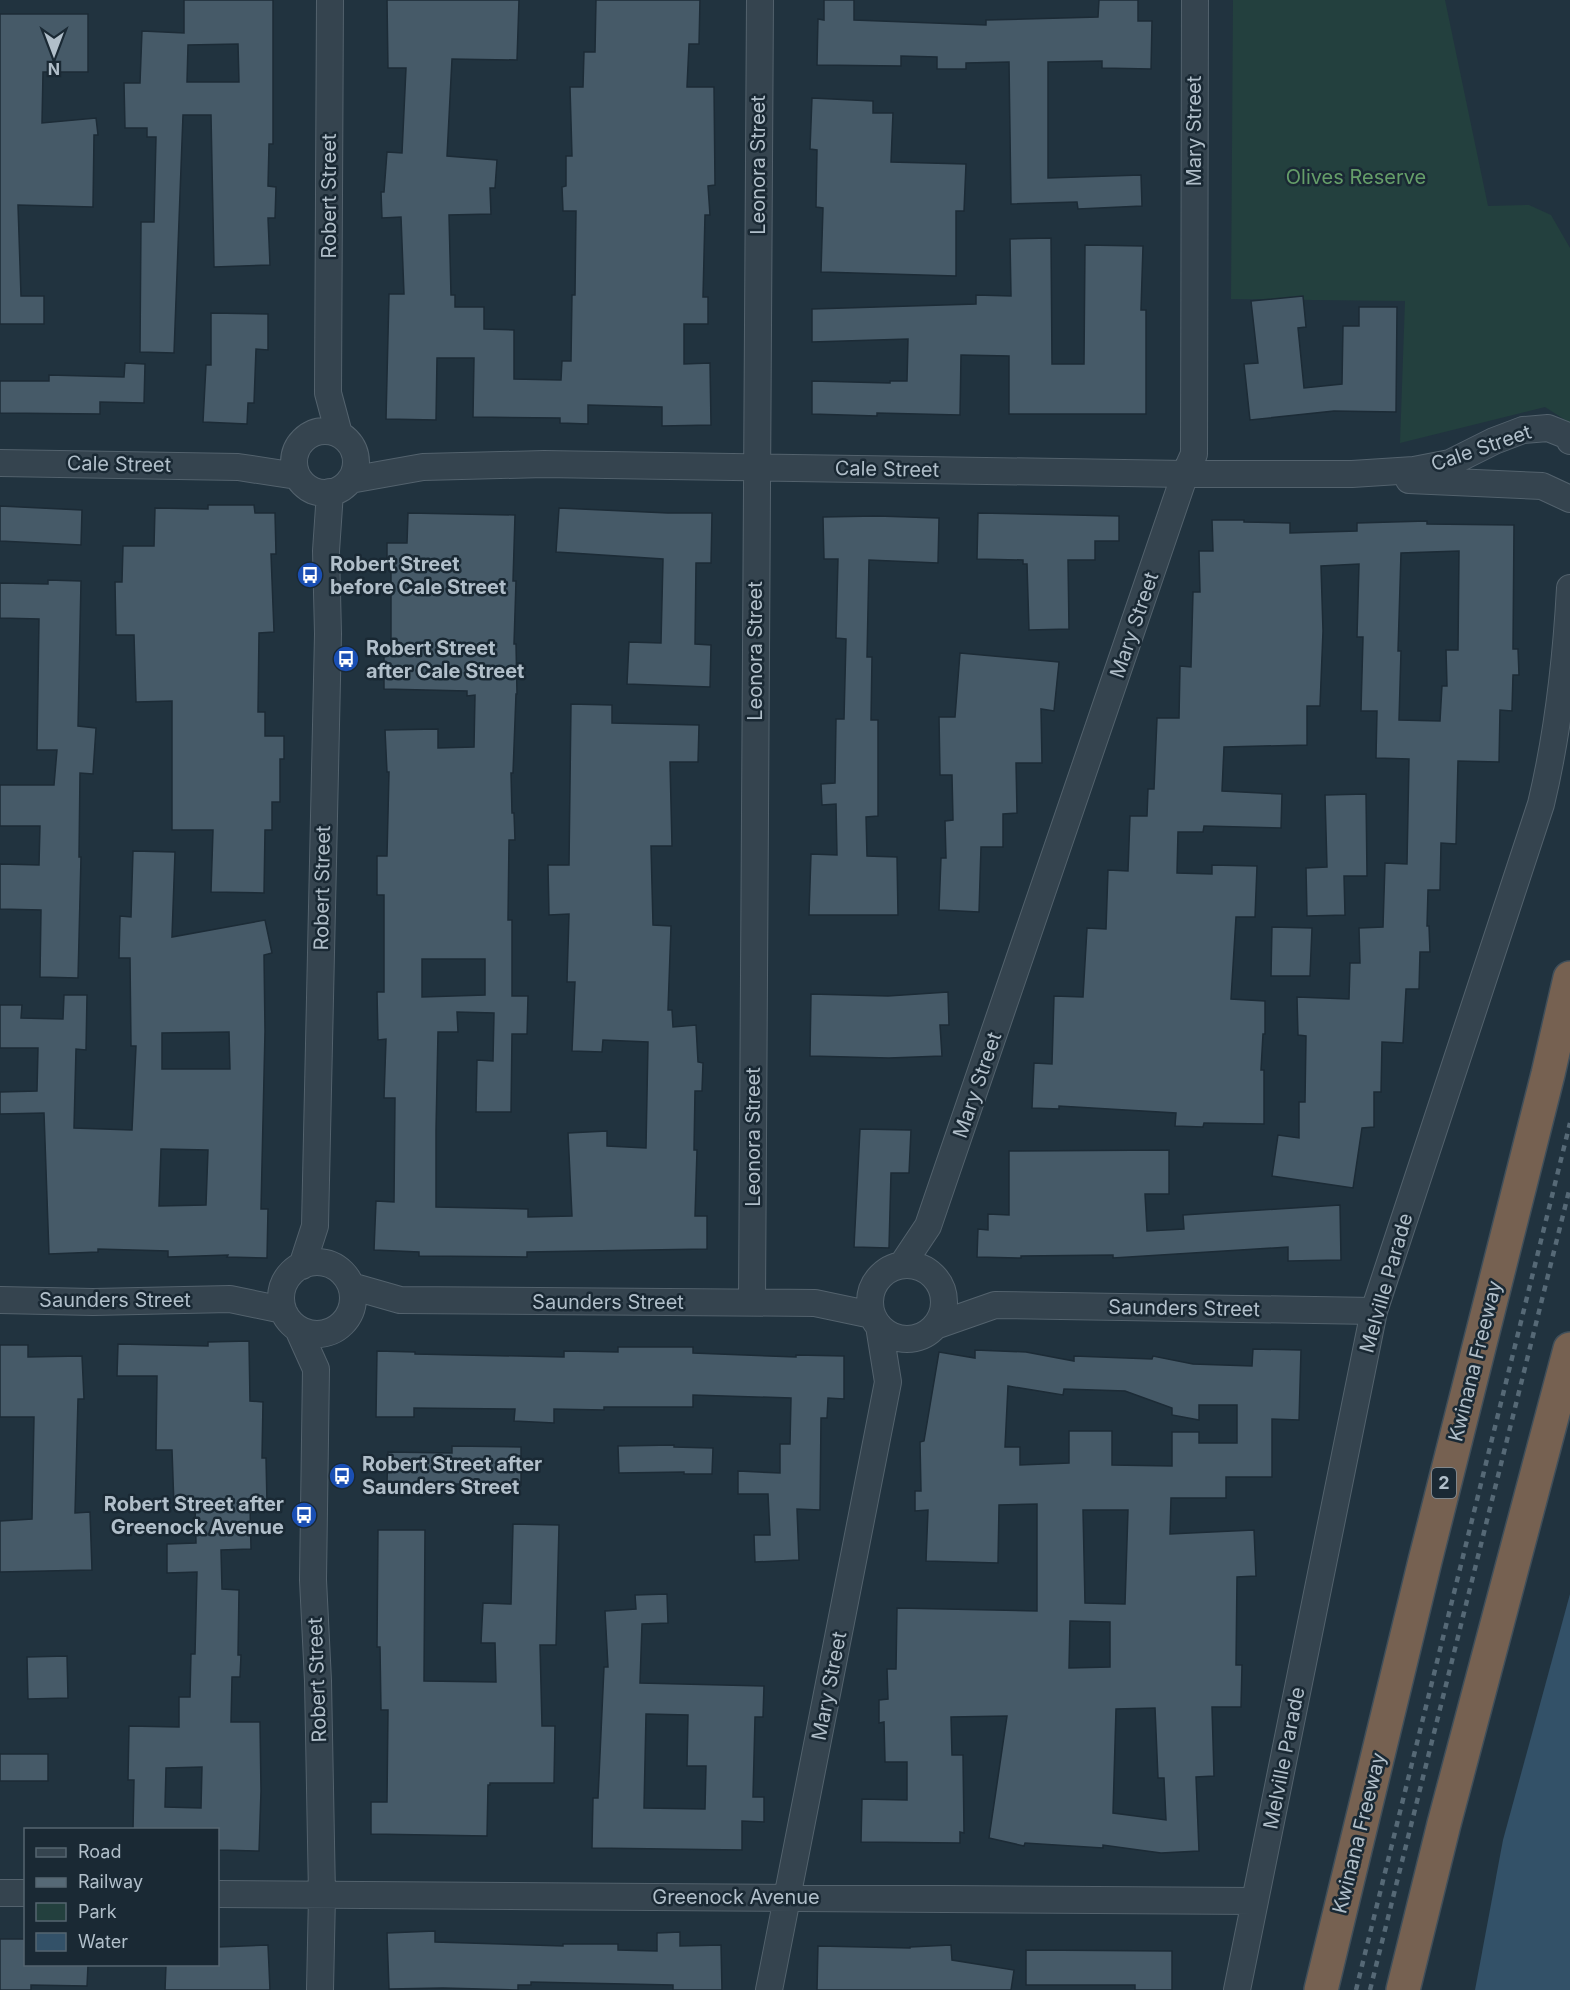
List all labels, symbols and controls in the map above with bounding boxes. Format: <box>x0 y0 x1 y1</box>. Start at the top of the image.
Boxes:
north arrow <box>24 24 84 84</box>
text: N <box>48 59 60 79</box>
street label: Mary Street <box>1182 75 1206 186</box>
street label: Leonora Street <box>746 95 770 235</box>
street label: Robert Street <box>317 133 341 258</box>
park label: Olives Reserve <box>1286 165 1426 189</box>
street label: Cale Street <box>1428 420 1535 476</box>
street label: Cale Street <box>67 451 172 477</box>
street label: Cale Street <box>835 456 940 482</box>
place label: Robert Street before Cale Street <box>330 552 506 599</box>
bus stop icon: Robert Street before Cale Street <box>295 560 325 590</box>
street label: Mary Street <box>1105 568 1163 681</box>
street label: Leonora Street <box>743 581 767 721</box>
place label: Robert Street after Cale Street <box>366 636 524 683</box>
bus stop icon: Robert Street after Cale Street <box>331 644 361 674</box>
street label: Robert Street <box>309 825 335 951</box>
street label: Mary Street <box>948 1028 1006 1141</box>
street label: Leonora Street <box>741 1067 765 1207</box>
street label: Melville Parade <box>1355 1210 1417 1356</box>
street label: Kwinana Freeway <box>1443 1278 1507 1444</box>
street label: Saunders Street <box>39 1288 191 1312</box>
street label: Saunders Street <box>532 1290 684 1314</box>
street label: Saunders Street <box>1108 1295 1261 1321</box>
place label: Robert Street after Saunders Street <box>362 1452 542 1499</box>
bus stop icon: Robert Street after Saunders Street <box>327 1461 357 1491</box>
road number: 2 <box>1432 1468 1456 1498</box>
place label: Robert Street after Greenock Avenue <box>104 1492 284 1539</box>
bus stop icon: Robert Street after Greenock Avenue <box>289 1500 319 1530</box>
street label: Robert Street <box>303 1617 331 1743</box>
street label: Mary Street <box>807 1629 851 1743</box>
street label: Melville Parade <box>1258 1685 1310 1831</box>
street label: Kwinana Freeway <box>1327 1750 1391 1916</box>
legend <box>24 1828 219 1966</box>
text: Road <box>78 1841 121 1862</box>
text: Railway <box>78 1871 143 1892</box>
street label: Greenock Avenue <box>652 1885 820 1909</box>
text: Park <box>78 1901 117 1922</box>
text: Water <box>78 1931 128 1952</box>

